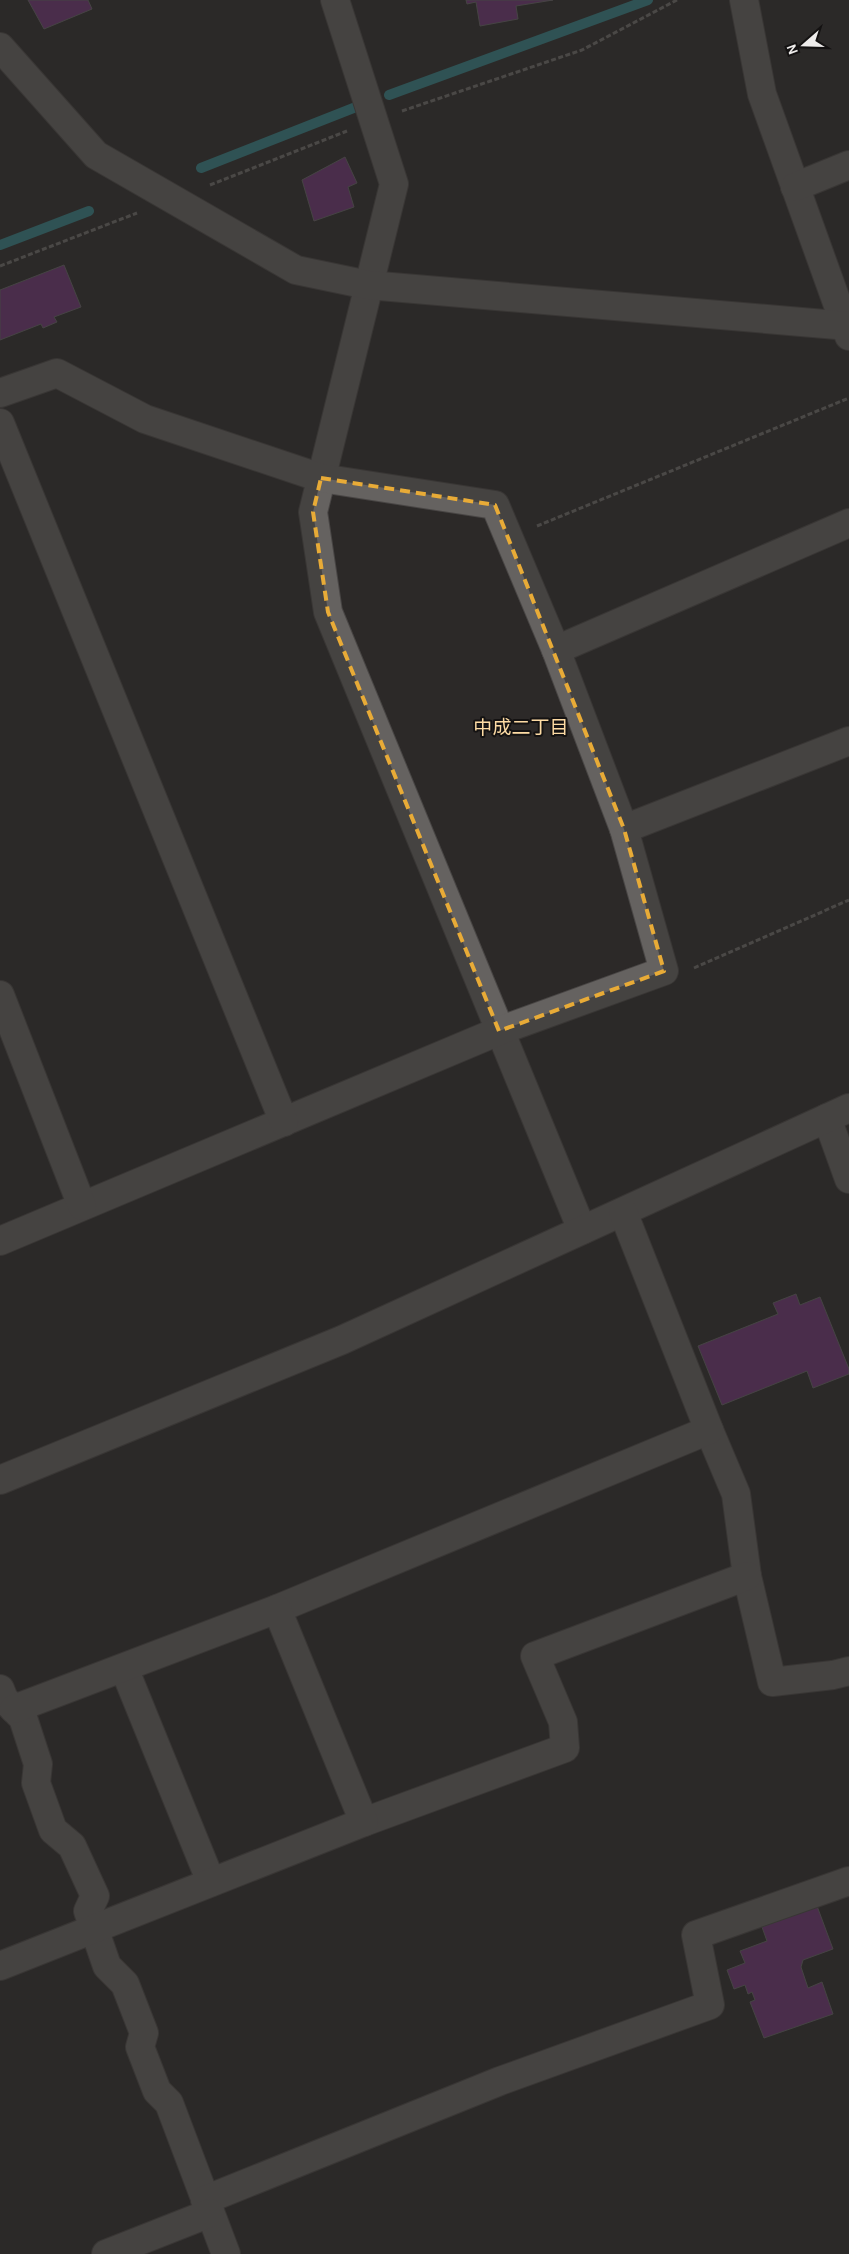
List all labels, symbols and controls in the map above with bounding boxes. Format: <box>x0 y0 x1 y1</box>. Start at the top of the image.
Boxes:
north arrow <box>779 20 829 70</box>
text: N <box>783 42 802 57</box>
district label: 中成二丁目 <box>473 717 569 739</box>

